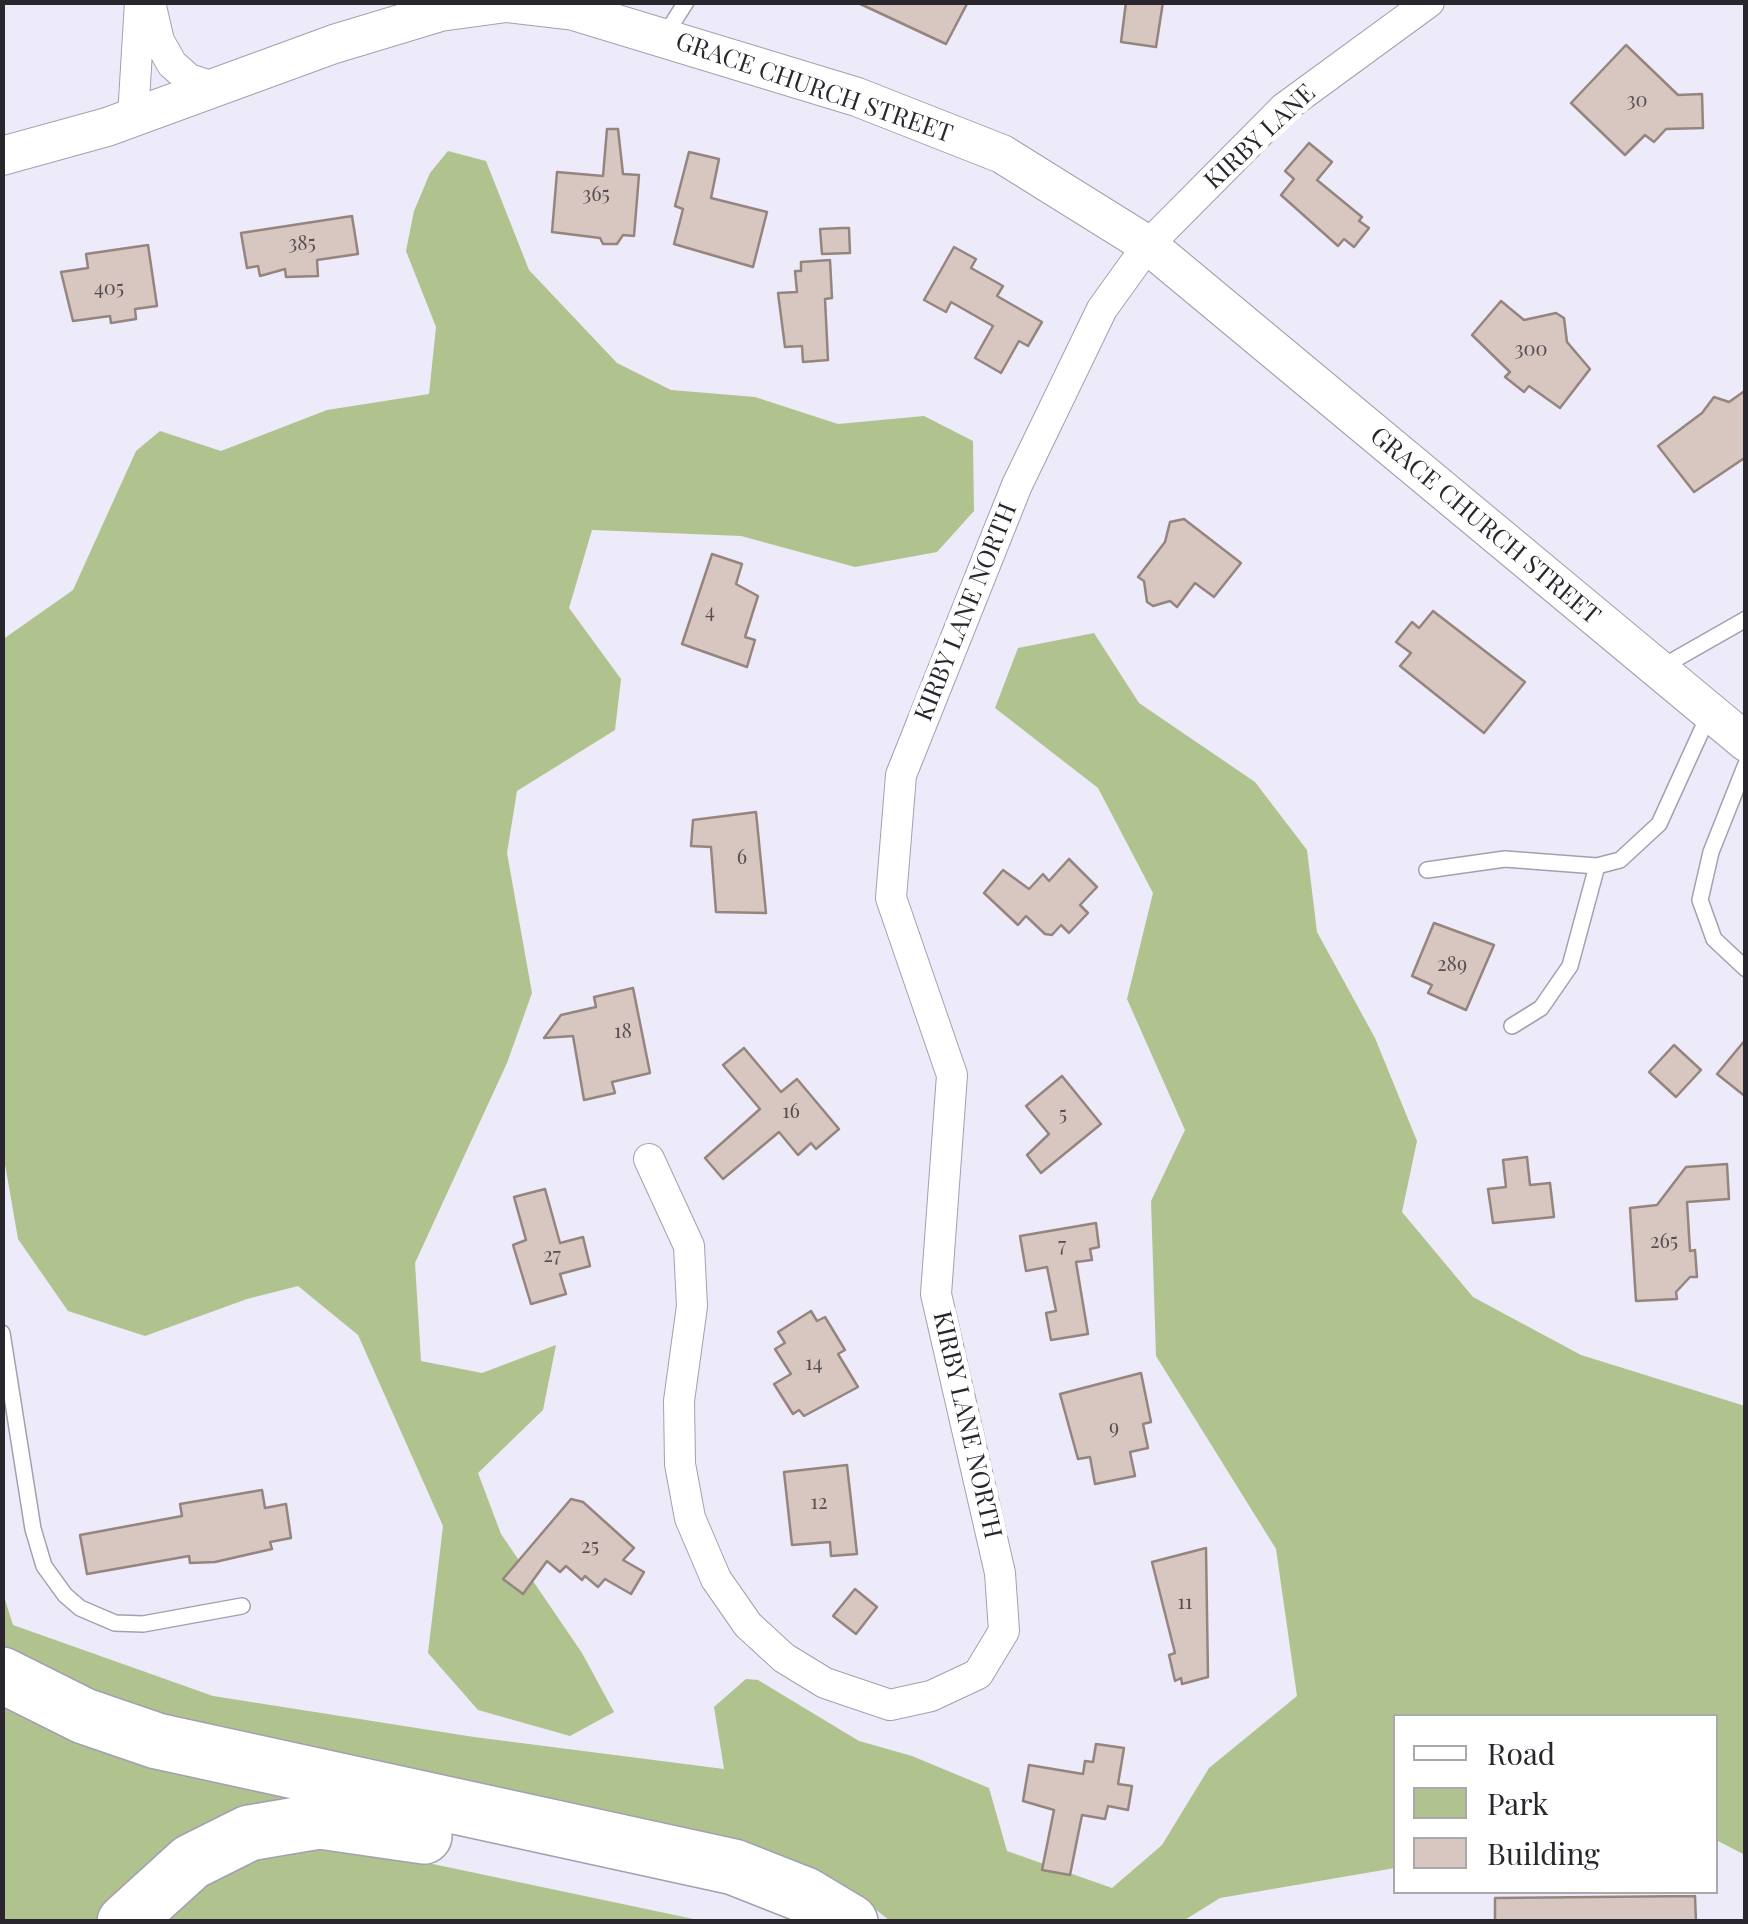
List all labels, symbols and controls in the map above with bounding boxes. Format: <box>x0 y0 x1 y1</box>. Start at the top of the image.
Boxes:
street label: GRACE CHURCH STREET <box>672 26 956 150</box>
street label: KIRBY LANE <box>1199 78 1321 196</box>
house number: 30 <box>1626 89 1648 113</box>
house number: 365 <box>582 183 610 207</box>
house number: 385 <box>288 232 316 256</box>
house number: 405 <box>94 277 124 301</box>
house number: 300 <box>1514 338 1548 362</box>
street label: GRACE CHURCH STREET <box>1364 421 1606 631</box>
street label: KIRBY LANE NORTH <box>909 499 1023 725</box>
house number: 4 <box>705 600 715 624</box>
house number: 6 <box>737 846 747 870</box>
house number: 289 <box>1437 953 1467 977</box>
house number: 18 <box>614 1020 632 1044</box>
house number: 16 <box>782 1100 800 1124</box>
house number: 5 <box>1059 1103 1067 1127</box>
house number: 265 <box>1650 1230 1678 1254</box>
house number: 7 <box>1058 1234 1066 1258</box>
house number: 27 <box>543 1244 561 1268</box>
street label: KIRBY LANE NORTH <box>926 1308 1008 1542</box>
house number: 14 <box>805 1352 823 1376</box>
house number: 9 <box>1109 1416 1119 1440</box>
house number: 12 <box>811 1491 827 1515</box>
house number: 25 <box>581 1535 599 1559</box>
house number: 11 <box>1178 1591 1192 1615</box>
legend <box>1393 1714 1718 1894</box>
text: Road <box>1487 1733 1555 1773</box>
text: Park <box>1487 1783 1549 1823</box>
text: Building <box>1487 1833 1600 1873</box>

